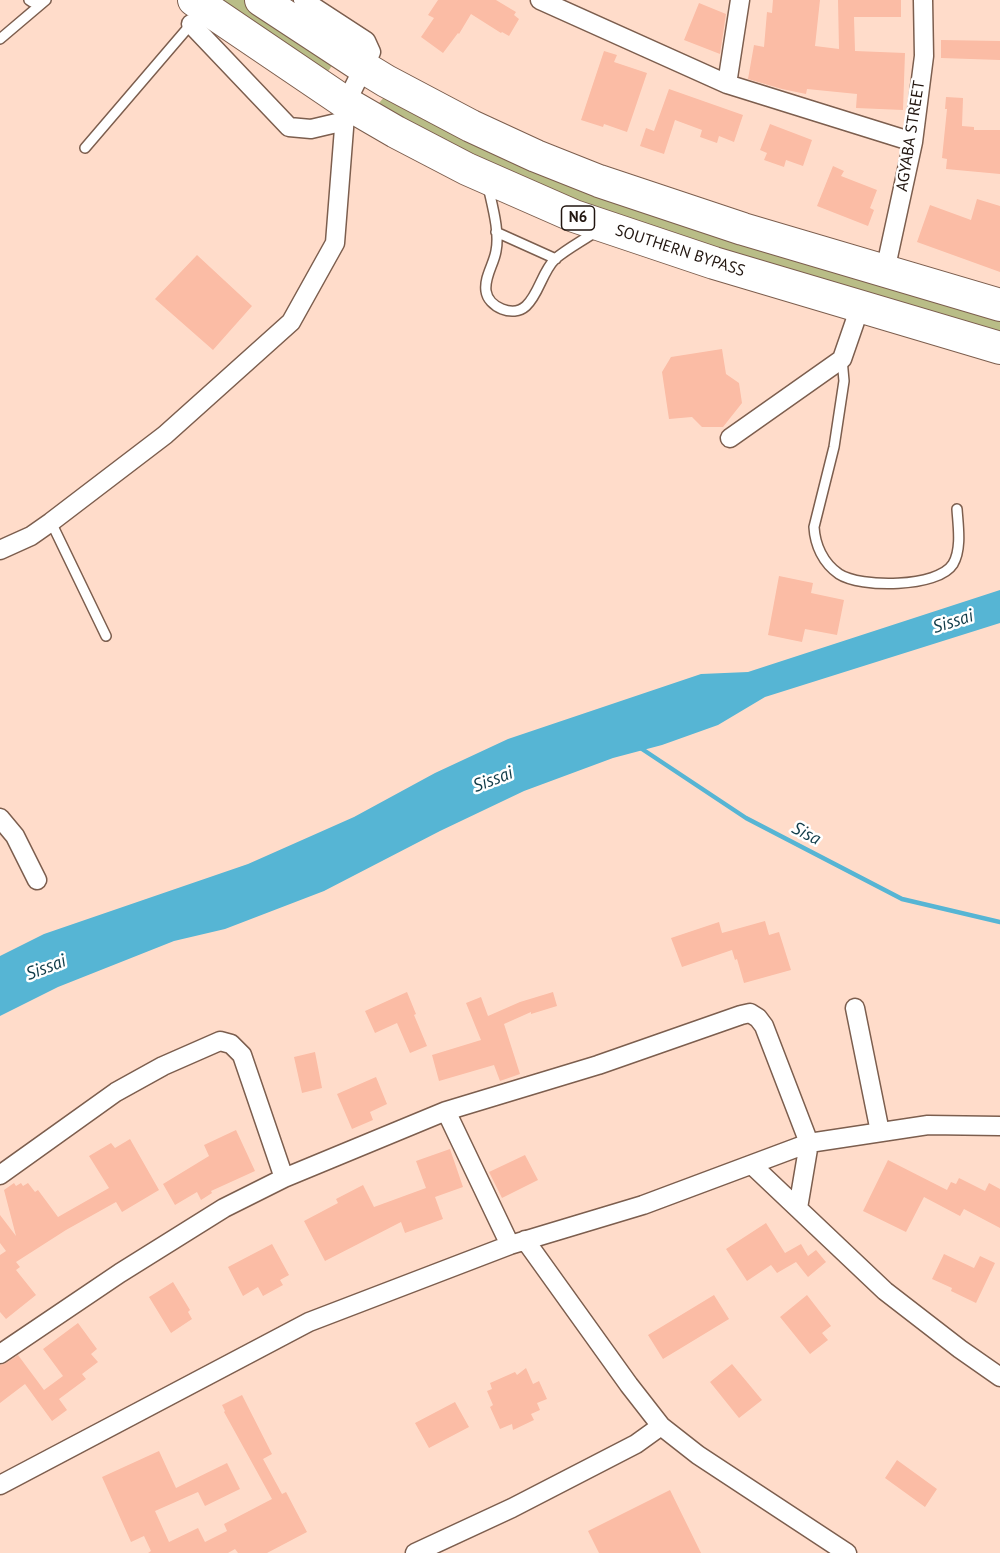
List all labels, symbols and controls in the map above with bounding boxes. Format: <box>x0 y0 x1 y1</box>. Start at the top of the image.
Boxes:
street label: AGYABA STREET <box>893 79 929 193</box>
road number: N6 <box>562 206 594 230</box>
street label: SOUTHERN BYPASS <box>613 221 747 281</box>
water label: Sissai <box>930 605 976 639</box>
water label: Sissai <box>470 762 516 798</box>
water label: Sisa <box>788 818 824 850</box>
water label: Sissai <box>23 950 69 986</box>

